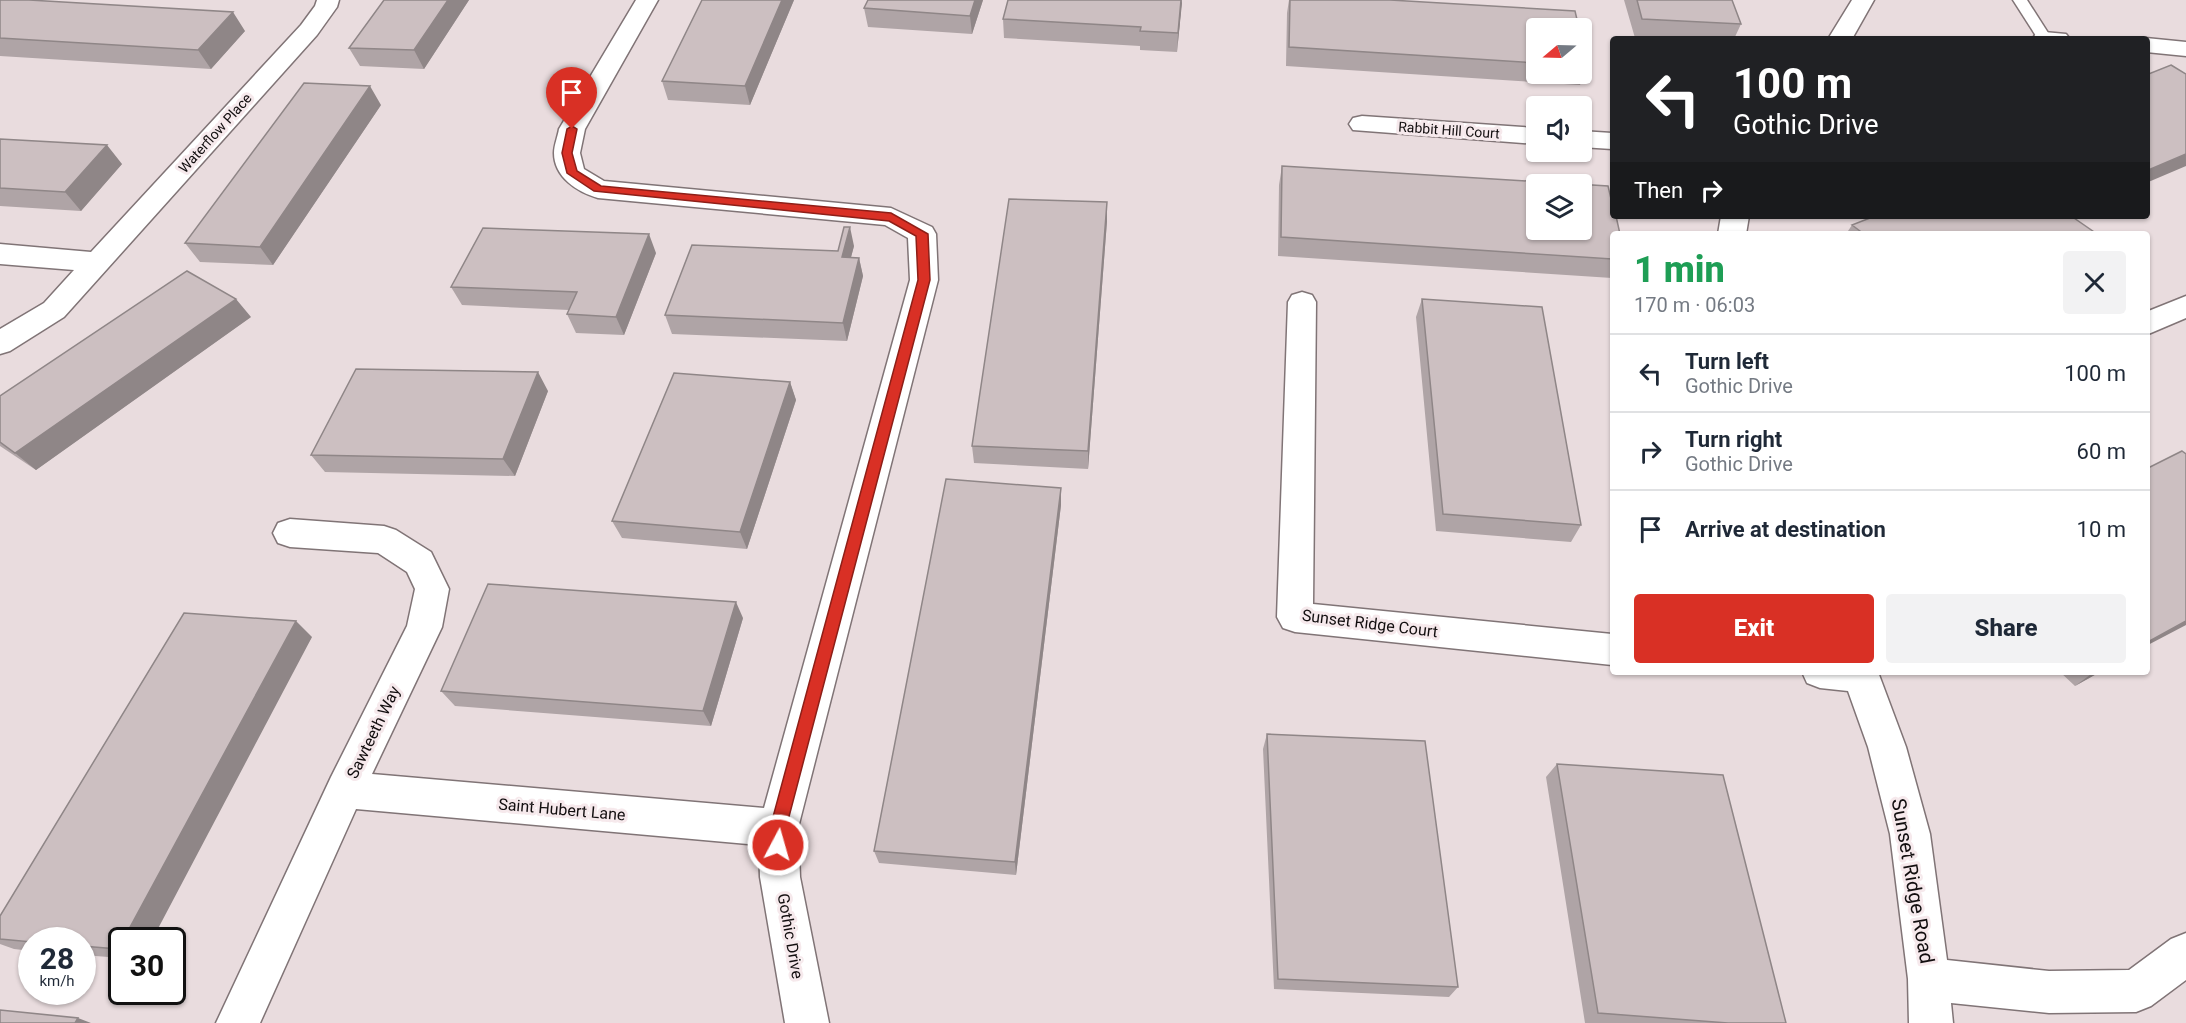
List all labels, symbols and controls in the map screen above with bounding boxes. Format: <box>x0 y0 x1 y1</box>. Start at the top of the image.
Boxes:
north arrow <box>1526 18 1592 84</box>
map controls <box>1526 18 1592 240</box>
text: 100 m <box>1733 59 1852 108</box>
icon: left <box>1634 60 1712 138</box>
pin <box>546 67 597 129</box>
icon: arrive <box>555 76 588 109</box>
street label: Waterflow Place <box>175 90 255 176</box>
button: sound <box>1526 96 1592 162</box>
text: Gothic Drive <box>1733 109 1879 141</box>
street label: Rabbit Hill Court <box>1398 118 1501 142</box>
button: layers <box>1526 174 1592 240</box>
icon: right <box>1695 174 1728 207</box>
text: Then <box>1634 178 1683 203</box>
text: 1 min <box>1634 249 1725 291</box>
button: close <box>2063 251 2126 314</box>
text: 170 m · 06:03 <box>1634 293 1755 317</box>
text: Turn left <box>1685 349 1769 374</box>
icon: left <box>1634 357 1667 390</box>
text: 100 m <box>2064 361 2126 386</box>
text: Gothic Drive <box>1685 374 1793 398</box>
text: Turn right <box>1685 427 1782 452</box>
icon: right <box>1634 435 1667 468</box>
text: 60 m <box>2077 439 2126 464</box>
text: Gothic Drive <box>1685 452 1793 476</box>
icon: arrive <box>1634 513 1667 546</box>
text: Arrive at destination <box>1685 517 1886 542</box>
text: 10 m <box>2077 517 2126 542</box>
button: Exit <box>1634 594 1874 663</box>
button: Share <box>1886 594 2126 663</box>
street label: Sunset Ridge Court <box>1301 606 1439 641</box>
street label: Sawteeth Way <box>343 682 404 782</box>
street label: Saint Hubert Lane <box>498 794 626 825</box>
street label: Sunset Ridge Road <box>1887 796 1939 966</box>
position arrow <box>746 813 810 877</box>
street label: Gothic Drive <box>774 892 807 980</box>
speed limit sign: 30 <box>108 927 186 1005</box>
text: 28 <box>40 941 74 976</box>
text: km/h <box>39 972 75 990</box>

